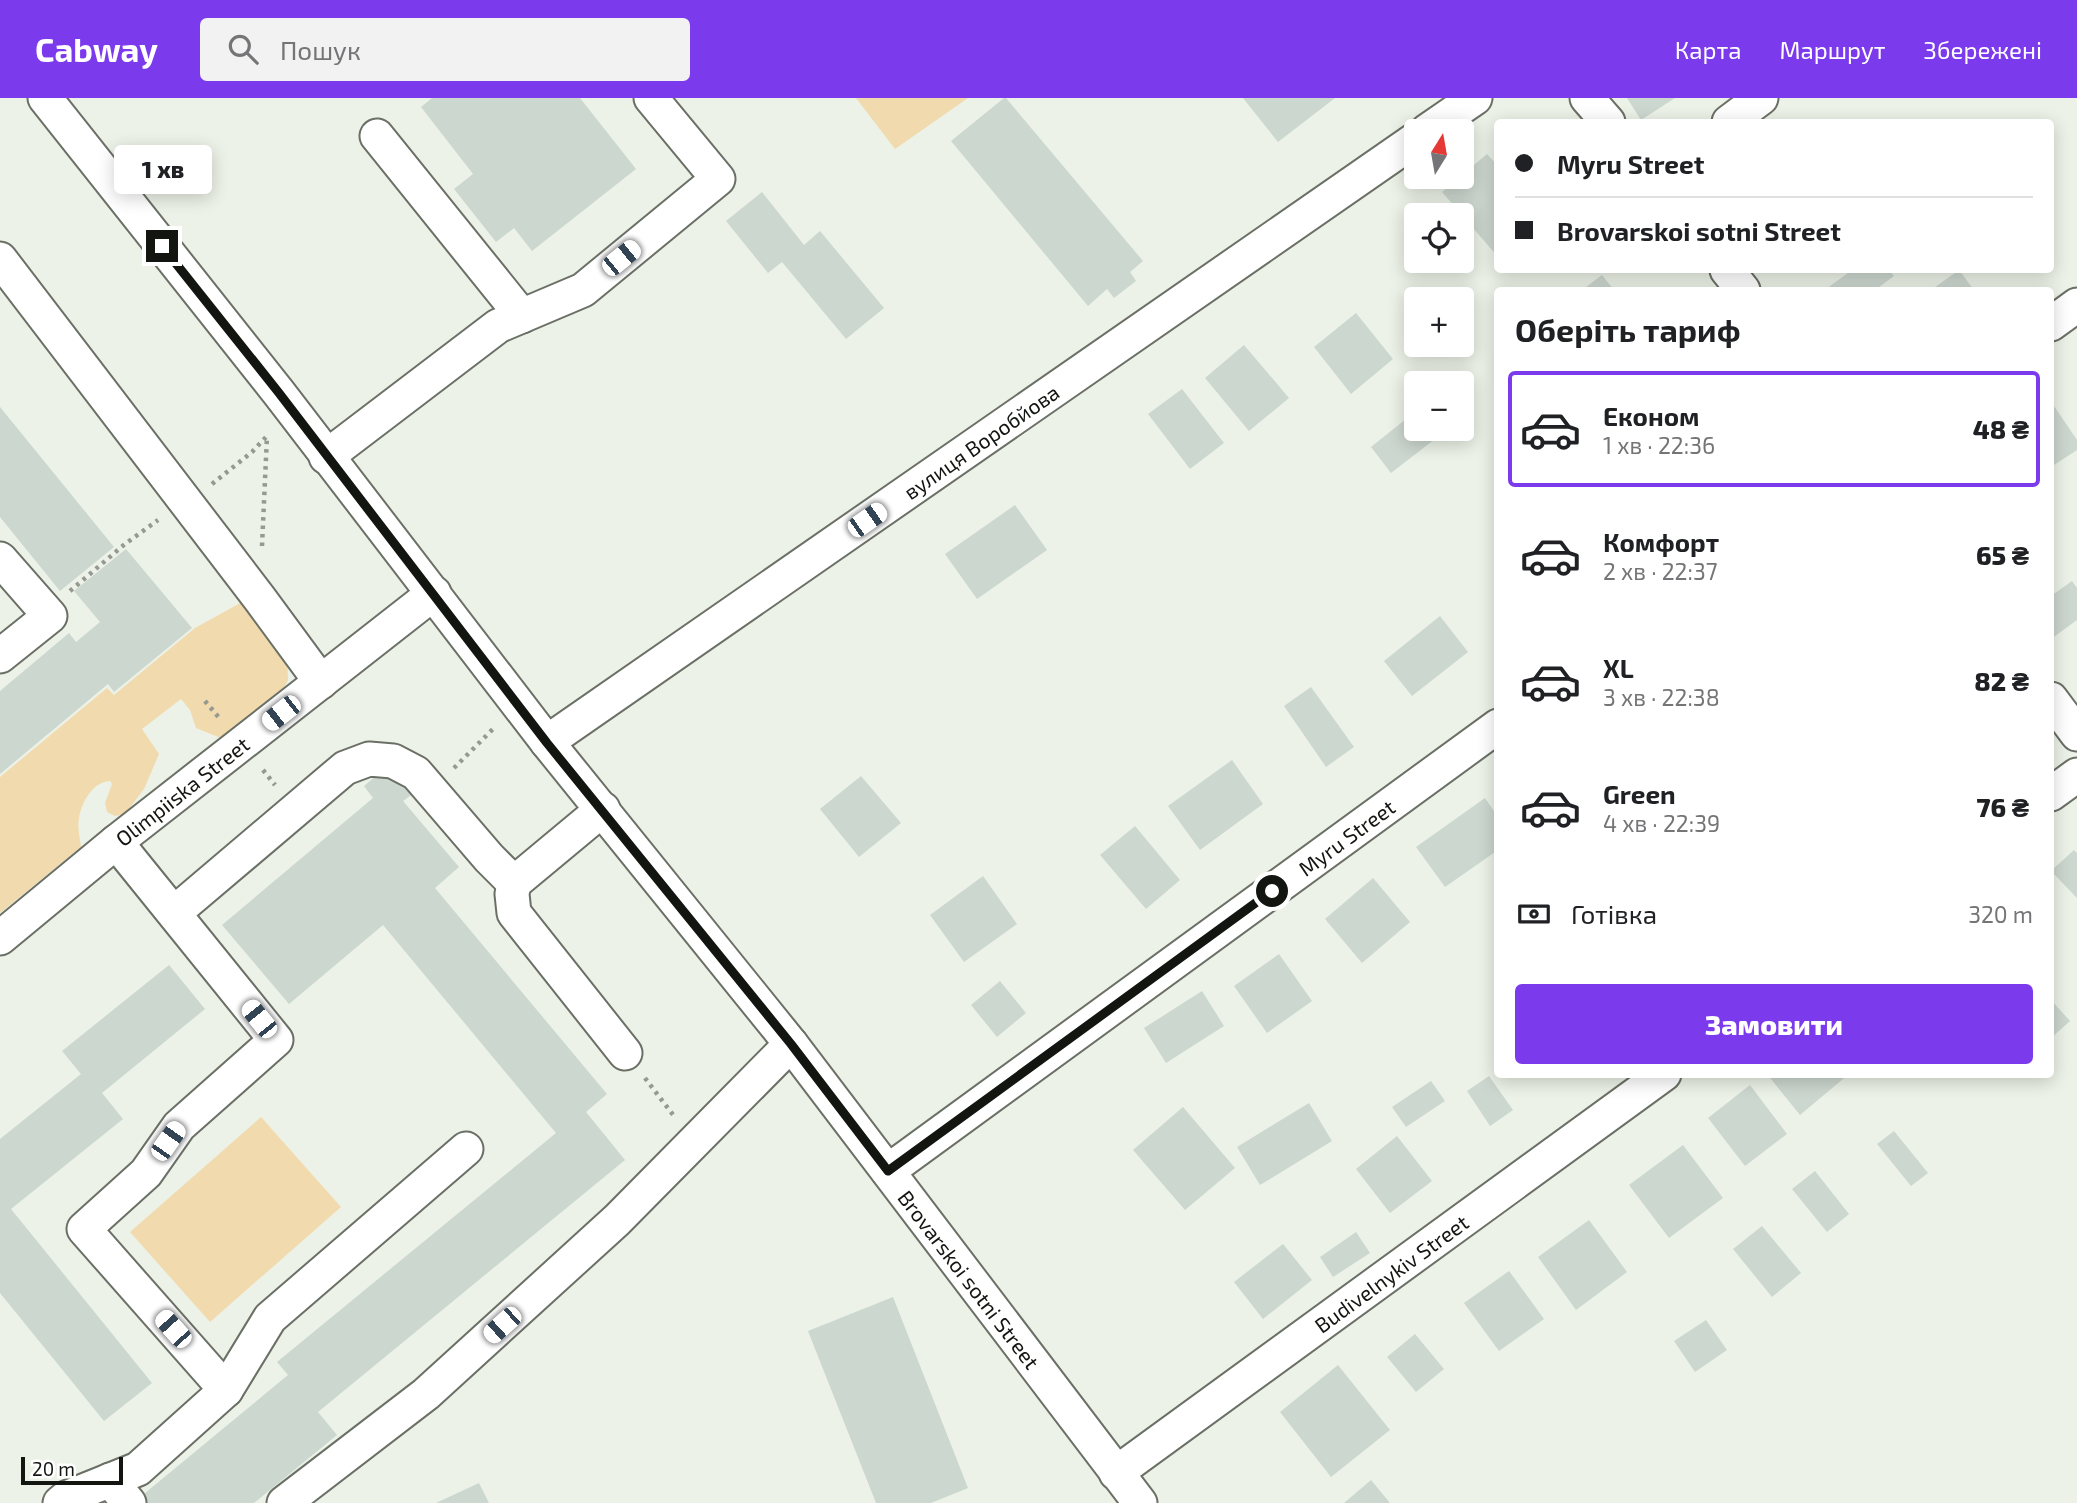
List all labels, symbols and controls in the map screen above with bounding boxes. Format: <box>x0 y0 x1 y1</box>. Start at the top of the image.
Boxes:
search box <box>200 18 690 81</box>
text: Cabway <box>35 29 158 69</box>
icon: search <box>224 30 262 68</box>
text: Пошук <box>280 34 361 65</box>
text: Карта <box>1675 35 1741 64</box>
text: Маршрут <box>1779 35 1885 64</box>
text: Збережені <box>1923 35 2042 64</box>
north arrow <box>1404 119 1474 189</box>
map controls <box>1404 119 1474 441</box>
callout: 1 хв <box>113 144 211 194</box>
text: Myru Street <box>1557 148 1704 179</box>
text: 1 хв <box>142 155 184 183</box>
button: locate <box>1404 203 1474 273</box>
text: Brovarskoi sotni Street <box>1557 215 1841 246</box>
route end <box>146 230 178 262</box>
car <box>599 237 644 279</box>
button: + <box>1404 287 1474 357</box>
text: Оберіть тариф <box>1515 310 1741 348</box>
button: − <box>1404 371 1474 441</box>
street label: вулиця Воробйова <box>898 378 1063 504</box>
icon: car <box>1519 398 1582 461</box>
text: Економ <box>1603 400 1700 431</box>
text: 48 ₴ <box>1973 413 2029 444</box>
text: 1 хв · 22:36 <box>1603 431 1715 459</box>
car <box>844 499 891 541</box>
icon: car <box>1519 524 1582 587</box>
text: Комфорт <box>1603 526 1719 557</box>
text: 65 ₴ <box>1976 539 2029 570</box>
text: 2 хв · 22:37 <box>1603 557 1718 585</box>
icon: car <box>1519 650 1582 713</box>
text: XL <box>1603 652 1634 683</box>
text: 82 ₴ <box>1974 665 2029 696</box>
text: 3 хв · 22:38 <box>1603 683 1720 711</box>
car <box>258 692 305 734</box>
street label: Olimpiiska Street <box>110 731 253 851</box>
icon: car <box>1519 776 1582 839</box>
text: Green <box>1603 778 1676 809</box>
text: 76 ₴ <box>1977 791 2029 822</box>
street label: Myru Street <box>1293 793 1399 880</box>
text: 4 хв · 22:39 <box>1603 809 1720 837</box>
route start <box>1256 875 1288 907</box>
icon: cash <box>1515 895 1553 933</box>
text: Готівка <box>1571 898 1657 929</box>
text: 320 m <box>1968 900 2033 928</box>
button: Замовити <box>1515 984 2033 1064</box>
car <box>238 996 281 1042</box>
car <box>148 1118 189 1164</box>
street label: Brovarskoi sotni Street <box>894 1185 1046 1373</box>
street label: Budivelnykiv Street <box>1309 1209 1473 1337</box>
car <box>480 1303 525 1347</box>
car <box>152 1306 195 1352</box>
scale bar <box>21 1454 122 1486</box>
text: 20 m <box>32 1457 75 1480</box>

